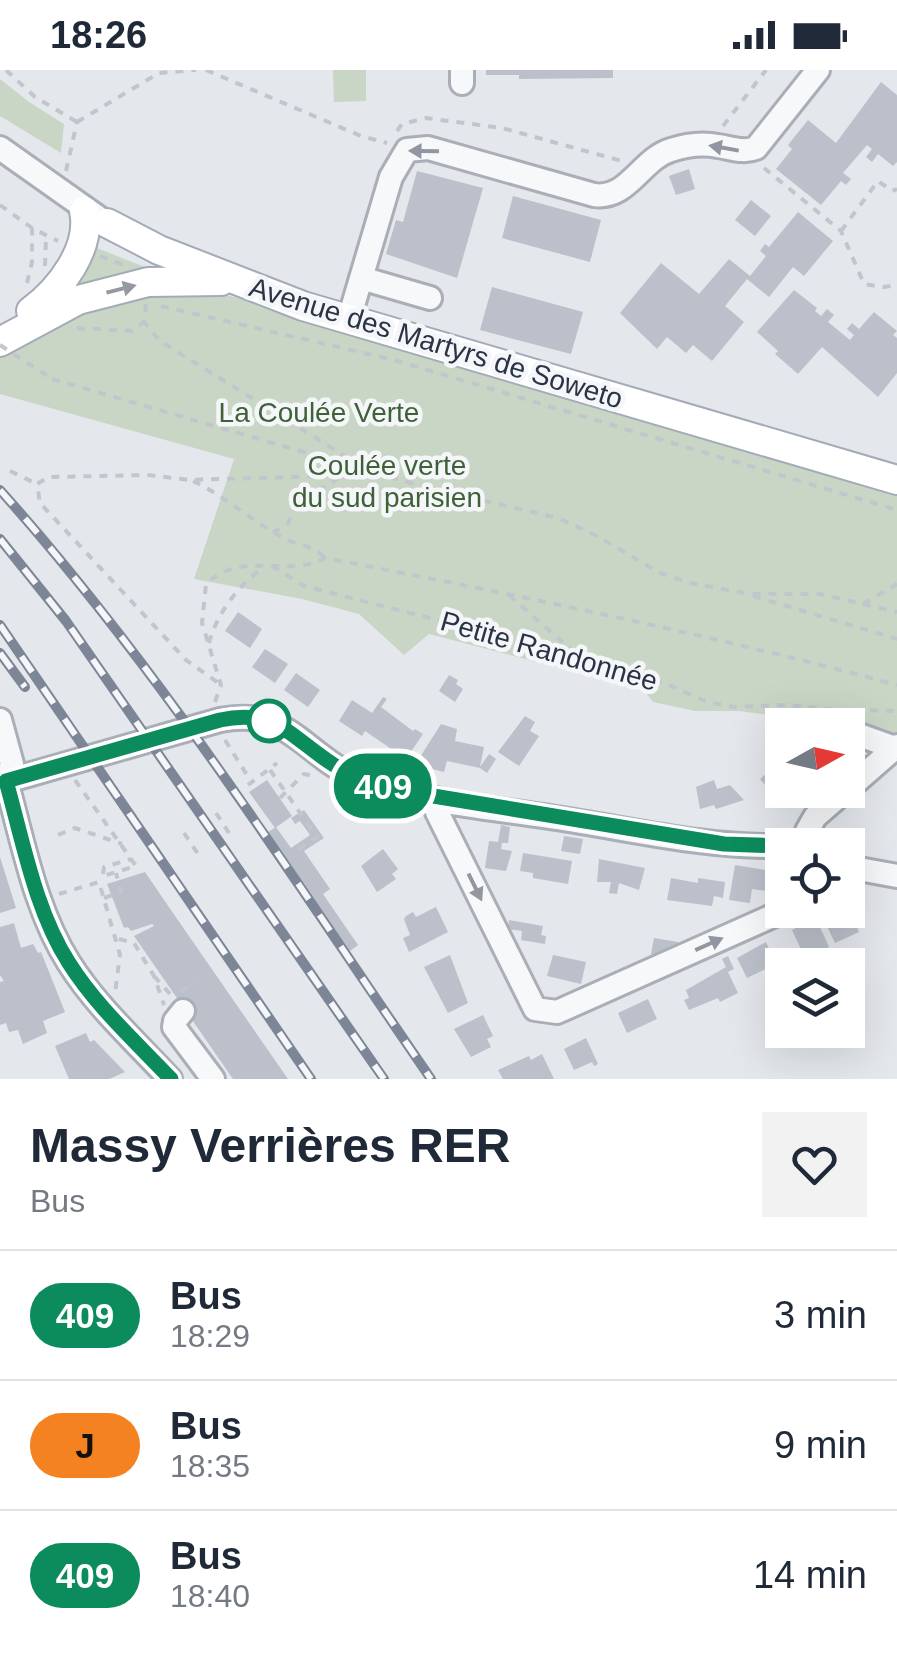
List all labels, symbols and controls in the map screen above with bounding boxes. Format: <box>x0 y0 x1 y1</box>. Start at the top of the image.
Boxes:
text: 18:26 <box>50 14 147 56</box>
one-way arrow <box>708 140 740 155</box>
one-way arrow <box>408 143 439 159</box>
street label: Avenue des Martyrs de Soweto <box>246 271 626 415</box>
one-way arrow <box>105 281 136 296</box>
park label: La Coulée Verte <box>219 397 419 428</box>
park label: Coulée verte du sud parisien <box>292 450 482 513</box>
street label: Petite Randonnée <box>437 605 661 697</box>
unlabelled marker <box>248 700 290 742</box>
north arrow <box>765 708 865 808</box>
map controls <box>765 708 865 1048</box>
line badge: 409 <box>326 754 440 818</box>
text: 409 <box>354 767 412 806</box>
button: locate <box>765 828 865 928</box>
one-way arrow <box>466 873 483 902</box>
one-way arrow <box>694 936 724 952</box>
button: layers <box>765 948 865 1048</box>
button: heart <box>762 1112 867 1217</box>
text: Massy Verrières RER <box>30 1119 510 1172</box>
text: Bus <box>30 1183 85 1219</box>
text: Bus <box>170 1275 242 1317</box>
text: 3 min <box>774 1294 867 1336</box>
text: 409 <box>56 1296 114 1335</box>
text: 18:29 <box>170 1318 250 1354</box>
text: Bus <box>170 1405 242 1447</box>
text: 9 min <box>774 1424 867 1466</box>
text: J <box>75 1426 95 1465</box>
text: 18:35 <box>170 1448 250 1484</box>
text: Bus <box>170 1535 242 1577</box>
text: 14 min <box>753 1554 867 1596</box>
text: 409 <box>56 1556 114 1595</box>
text: 18:40 <box>170 1578 250 1614</box>

